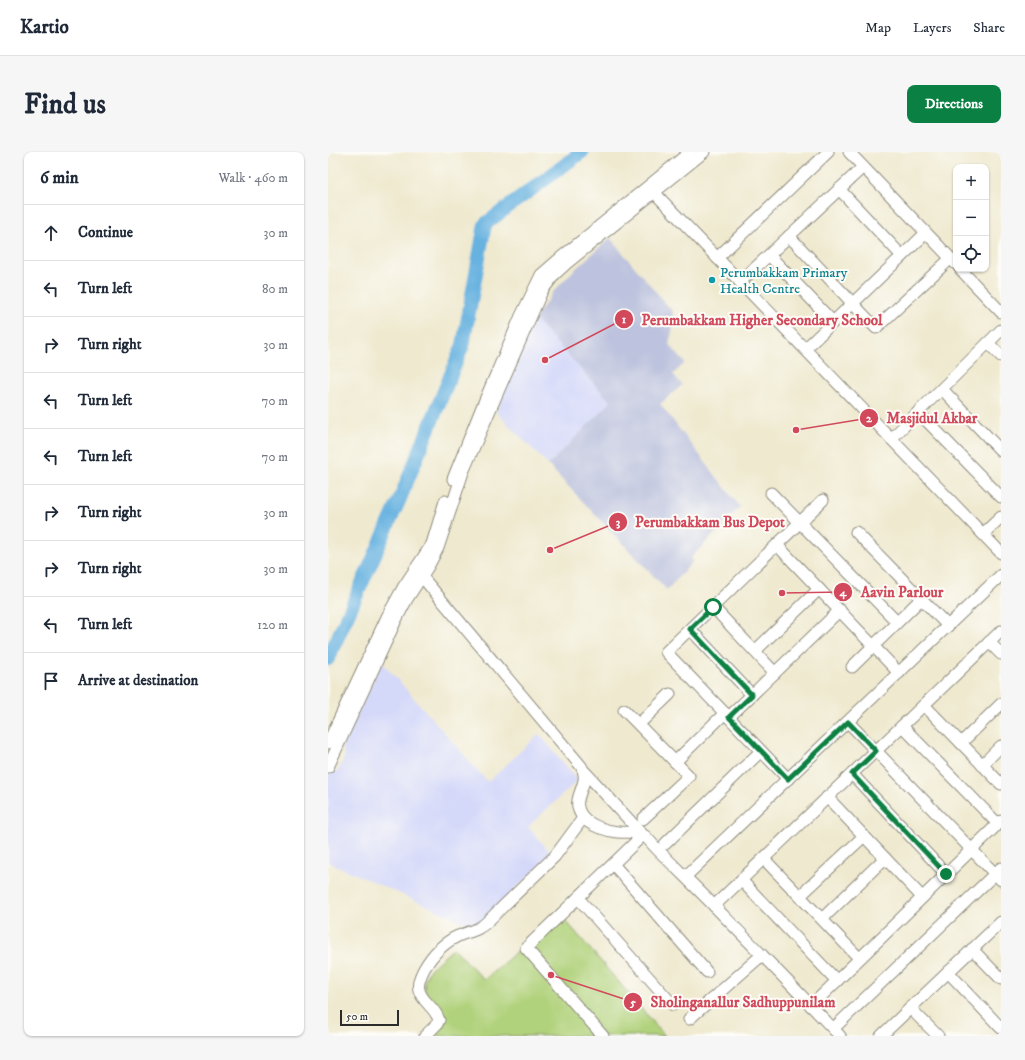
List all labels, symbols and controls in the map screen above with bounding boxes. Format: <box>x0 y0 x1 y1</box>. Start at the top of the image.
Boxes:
text: Kartio <box>20 16 69 39</box>
text: Map <box>865 19 891 37</box>
text: Layers <box>913 19 951 37</box>
text: Share <box>973 19 1005 37</box>
button: Directions <box>907 85 1001 123</box>
text: Find us <box>24 87 106 122</box>
map controls <box>953 164 989 272</box>
button: + <box>953 164 989 200</box>
text: 6 min <box>40 167 79 189</box>
text: Walk · 460 m <box>218 170 288 186</box>
button: − <box>953 200 989 236</box>
icon: ahead <box>40 222 62 244</box>
text: Continue <box>78 223 133 242</box>
text: 30 m <box>264 225 288 241</box>
button: locate <box>953 236 989 272</box>
place label: Perumbakkam Primary Health Centre <box>720 264 848 298</box>
marker: Perumbakkam Primary Health Centre <box>707 275 717 285</box>
icon: left <box>40 278 62 300</box>
text: Turn left <box>78 279 132 298</box>
text: 80 m <box>262 281 288 297</box>
callout: Perumbakkam Higher Secondary School <box>614 306 891 333</box>
text: Perumbakkam Higher Secondary School <box>641 311 883 330</box>
text: 1 <box>622 312 627 327</box>
icon: right <box>40 334 62 356</box>
text: Turn right <box>78 335 141 354</box>
text: 30 m <box>264 337 288 353</box>
icon: left <box>40 390 62 412</box>
text: Turn left <box>78 391 132 410</box>
text: 70 m <box>262 393 288 409</box>
callout: Masjidul Akbar <box>859 404 985 431</box>
text: Masjidul Akbar <box>887 409 978 428</box>
text: 2 <box>866 411 873 426</box>
icon: left <box>40 446 62 468</box>
text: Turn left <box>78 447 132 466</box>
text: 70 m <box>262 449 288 465</box>
icon: right <box>40 502 62 524</box>
text: Turn right <box>78 503 141 522</box>
text: 30 m <box>264 505 288 521</box>
callout: Perumbakkam Bus Depot <box>608 508 793 535</box>
text: Perumbakkam Bus Depot <box>635 513 785 532</box>
text: 3 <box>616 515 621 530</box>
icon: right <box>40 558 62 580</box>
text: Turn right <box>78 559 141 578</box>
text: 30 m <box>264 561 288 577</box>
callout: Aavin Parlour <box>833 578 951 605</box>
text: Aavin Parlour <box>860 583 944 602</box>
text: 4 <box>839 585 848 600</box>
route start <box>704 598 722 616</box>
icon: left <box>40 614 62 636</box>
text: Turn left <box>78 615 132 634</box>
text: 120 m <box>257 617 288 633</box>
icon: arrive <box>40 670 62 692</box>
text: Arrive at destination <box>78 671 198 690</box>
route end <box>937 865 955 883</box>
callout: Sholinganallur Sadhuppunilam <box>623 988 844 1015</box>
text: Sholinganallur Sadhuppunilam <box>651 993 836 1012</box>
text: 5 <box>629 995 636 1010</box>
scale bar <box>340 1008 399 1027</box>
text: 50 m <box>346 1010 368 1024</box>

